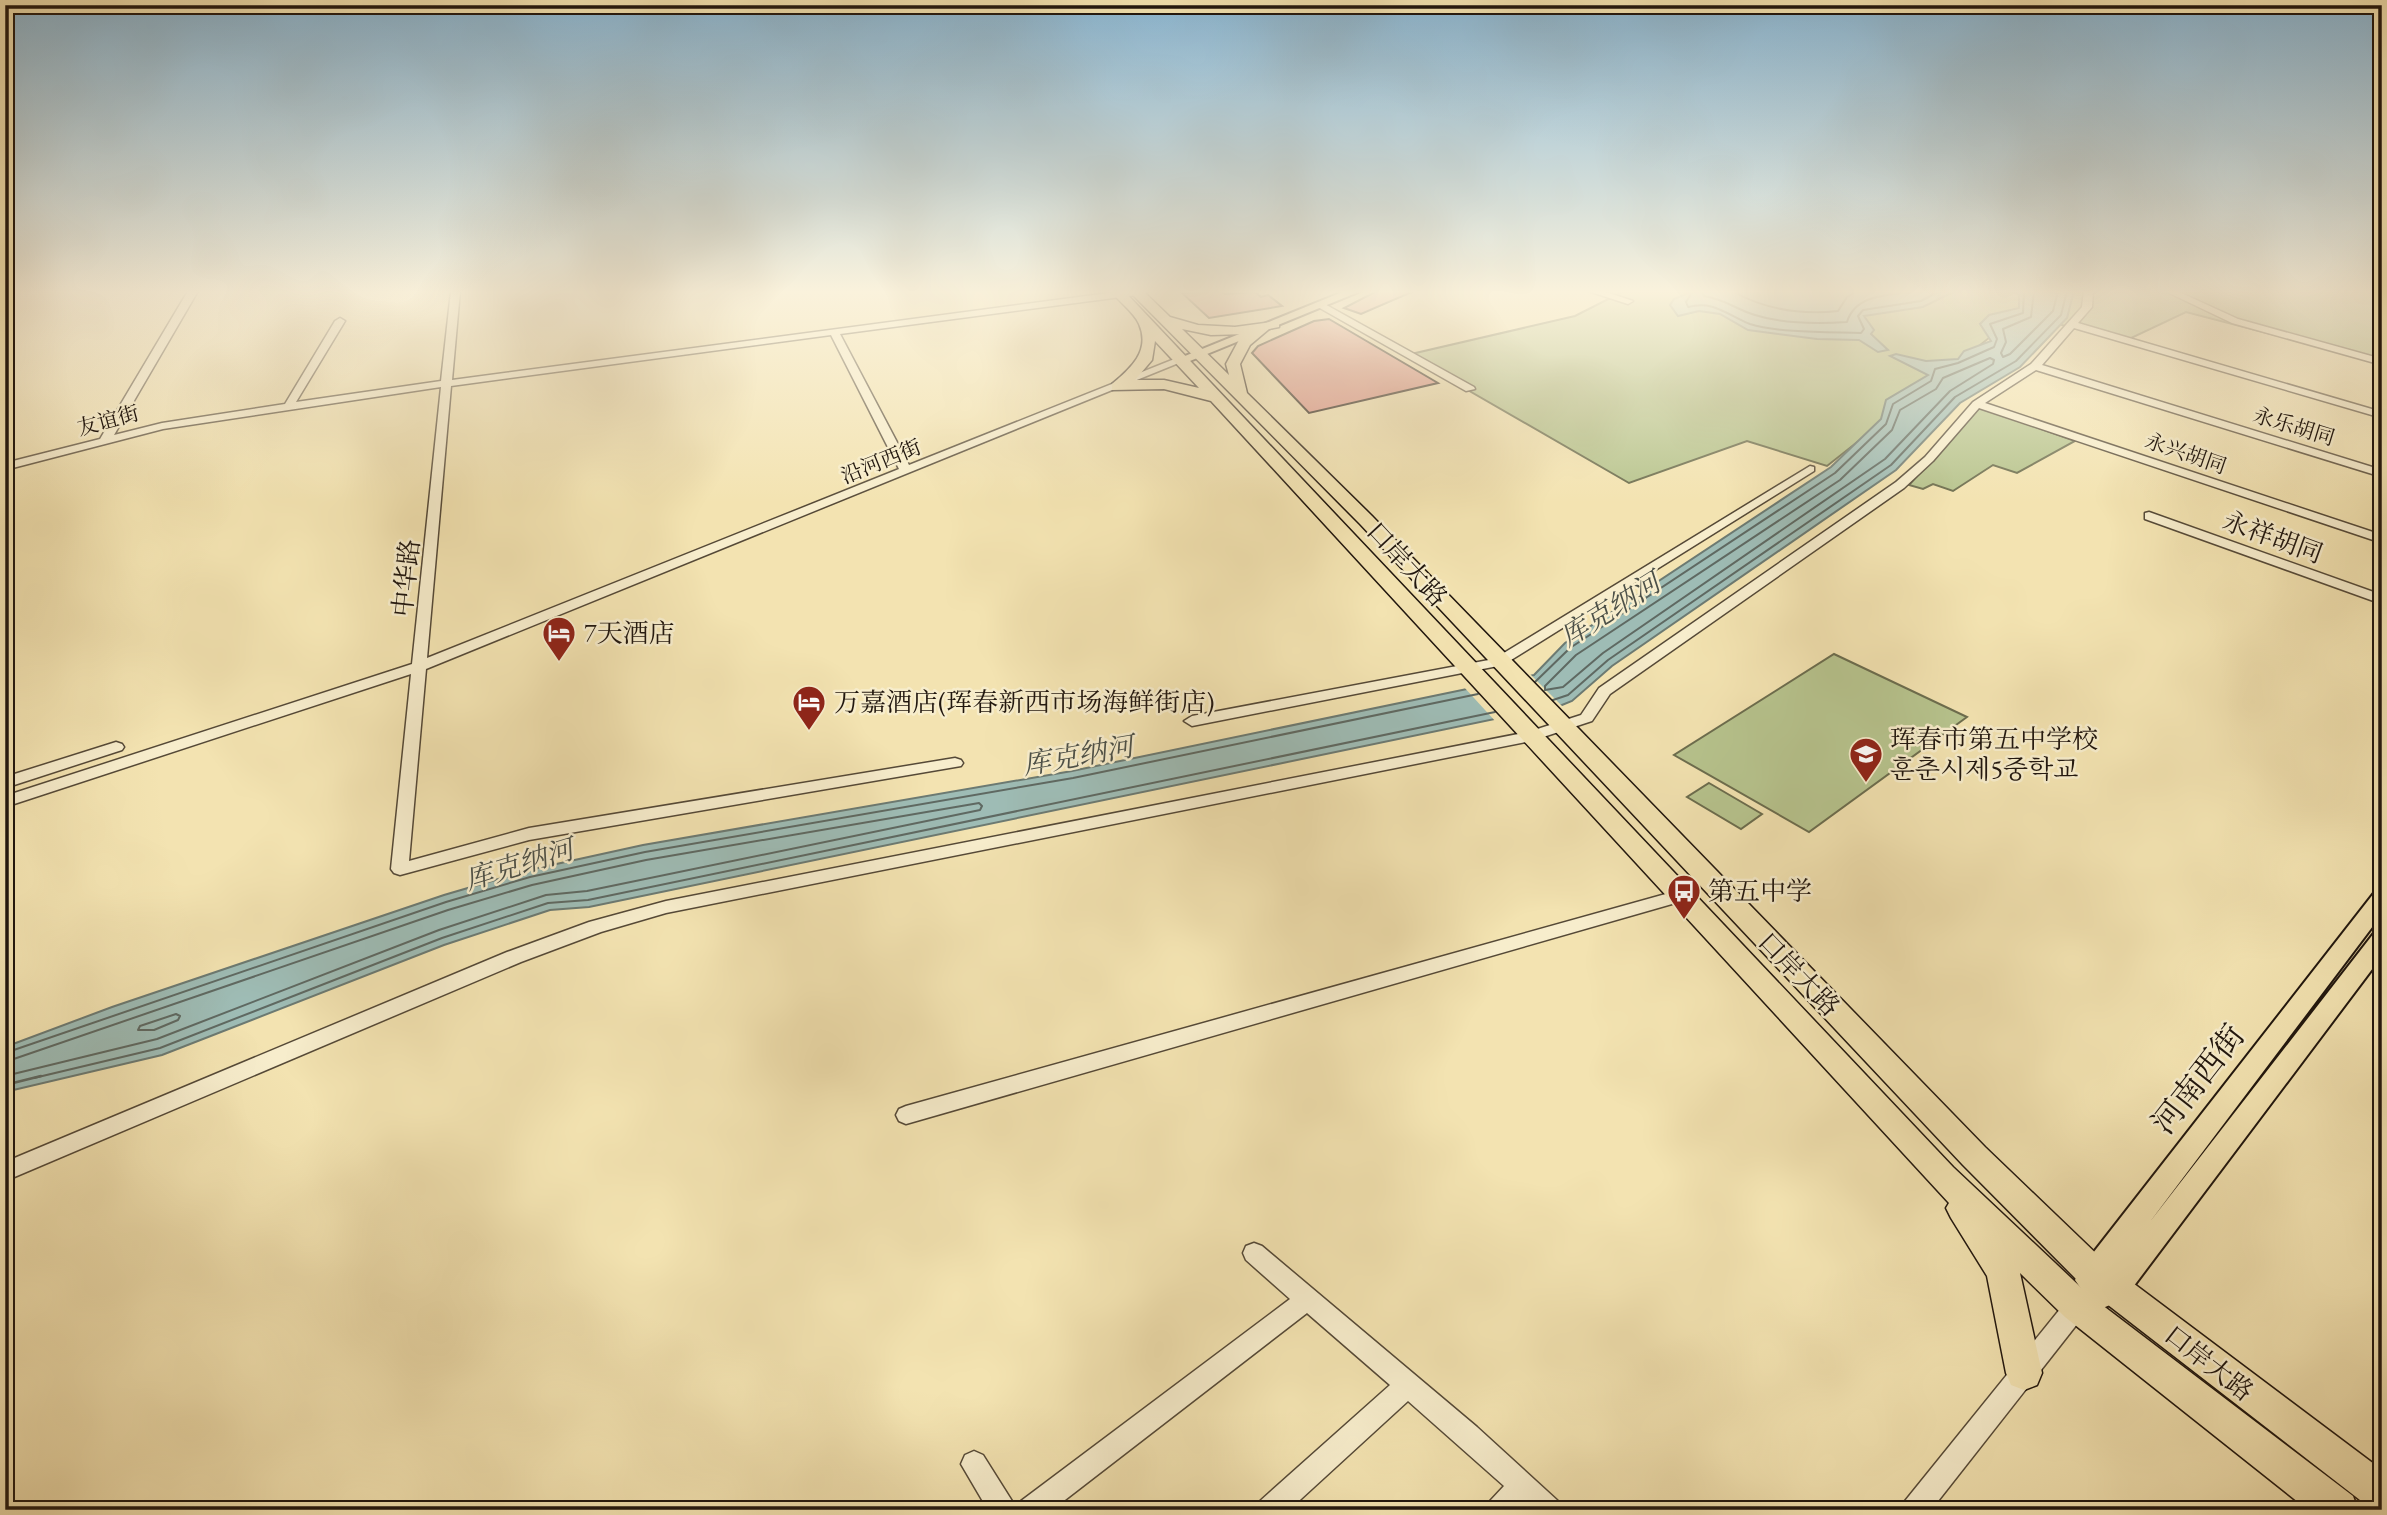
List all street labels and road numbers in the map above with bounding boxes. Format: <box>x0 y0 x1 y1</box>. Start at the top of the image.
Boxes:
street label: 友谊街 <box>74 399 142 441</box>
street label: 永乐胡同 <box>2250 401 2338 451</box>
street label: 永兴胡同 <box>2142 427 2230 479</box>
street label: 沿河西街 <box>837 433 925 489</box>
street label: 永祥胡同 <box>2218 503 2328 571</box>
street label: 口岸大路 <box>1359 514 1455 614</box>
street label: 中华路 <box>385 537 427 619</box>
street label: 口岸大路 <box>1751 925 1847 1023</box>
street label: 河南西街 <box>2142 1016 2254 1142</box>
street label: 口岸大路 <box>2158 1318 2260 1408</box>

